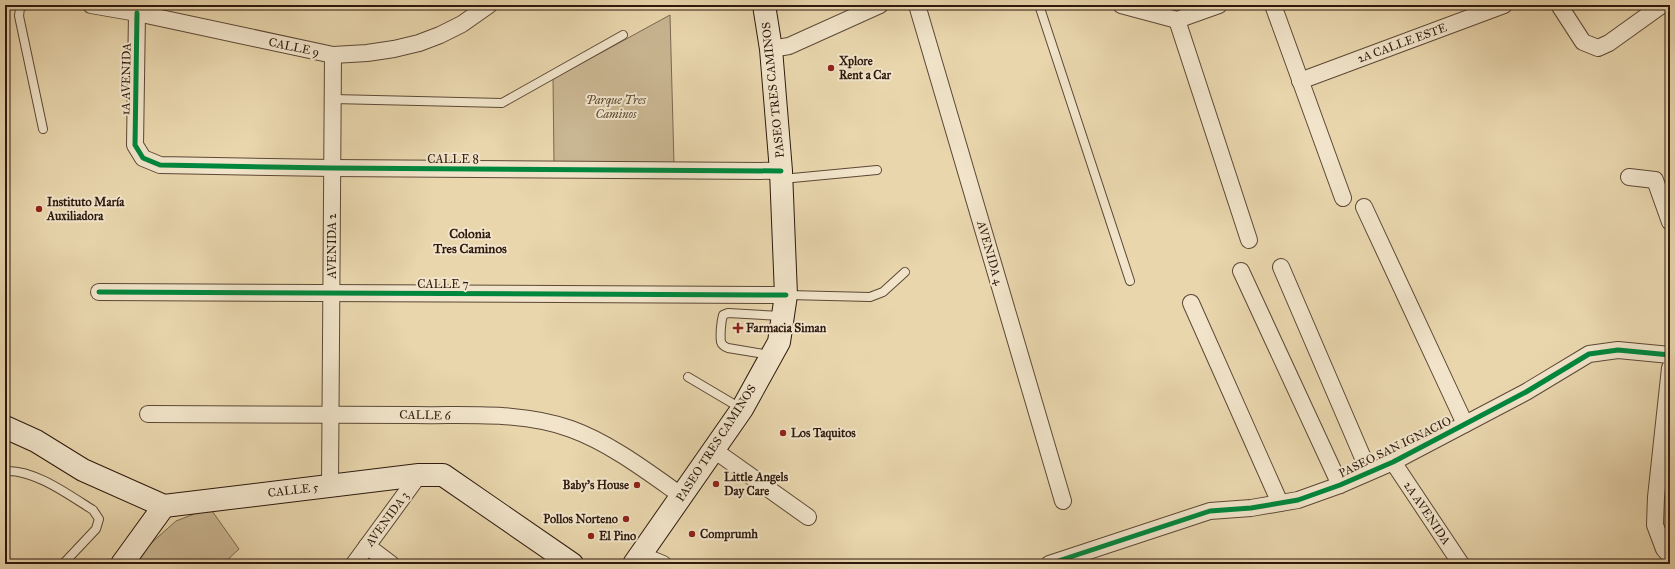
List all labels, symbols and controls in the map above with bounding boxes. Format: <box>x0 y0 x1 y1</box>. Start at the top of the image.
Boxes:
street label: 2A CALLE ESTE <box>1355 20 1449 66</box>
street label: PASEO TRES CAMINOS <box>759 21 787 159</box>
street label: CALLE 9 <box>267 35 321 59</box>
street label: 1A AVENIDA <box>118 43 134 115</box>
place label: Xplore Rent a Car <box>838 54 892 82</box>
marker: Xplore Rent a Car <box>826 63 836 73</box>
park label: Parque Tres Caminos <box>586 93 646 121</box>
street label: CALLE 8 <box>427 152 479 166</box>
place label: Instituto María Auxiliadora <box>46 195 125 223</box>
marker: Instituto María Auxiliadora <box>34 204 44 214</box>
street label: AVENIDA 2 <box>325 213 339 280</box>
street label: AVENIDA 4 <box>974 218 1006 287</box>
district label: Colonia Tres Caminos <box>432 226 507 257</box>
street label: CALLE 7 <box>417 277 469 291</box>
place label: Farmacia Siman <box>746 321 827 335</box>
marker: Farmacia Siman <box>733 323 743 333</box>
street label: PASEO TRES CAMINOS <box>673 382 759 504</box>
street label: CALLE 6 <box>399 408 452 422</box>
street label: PASEO SAN IGNACIO <box>1336 414 1454 480</box>
place label: Los Taquitos <box>791 426 856 441</box>
marker: Los Taquitos <box>778 428 788 438</box>
place label: Little Angels Day Care <box>724 470 789 499</box>
place label: Baby's House <box>562 478 629 493</box>
marker: Little Angels Day Care <box>711 479 721 489</box>
street label: 2A AVENIDA <box>1401 479 1453 547</box>
street label: CALLE 5 <box>267 480 319 500</box>
marker: Baby's House <box>632 480 642 490</box>
street label: AVENIDA 3 <box>362 489 412 550</box>
place label: Pollos Norteno <box>543 512 618 526</box>
marker: Pollos Norteno <box>621 514 631 524</box>
place label: Comprumh <box>700 527 758 542</box>
place label: El Pino <box>599 529 636 543</box>
marker: Comprumh <box>687 529 697 539</box>
marker: El Pino <box>586 531 596 541</box>

